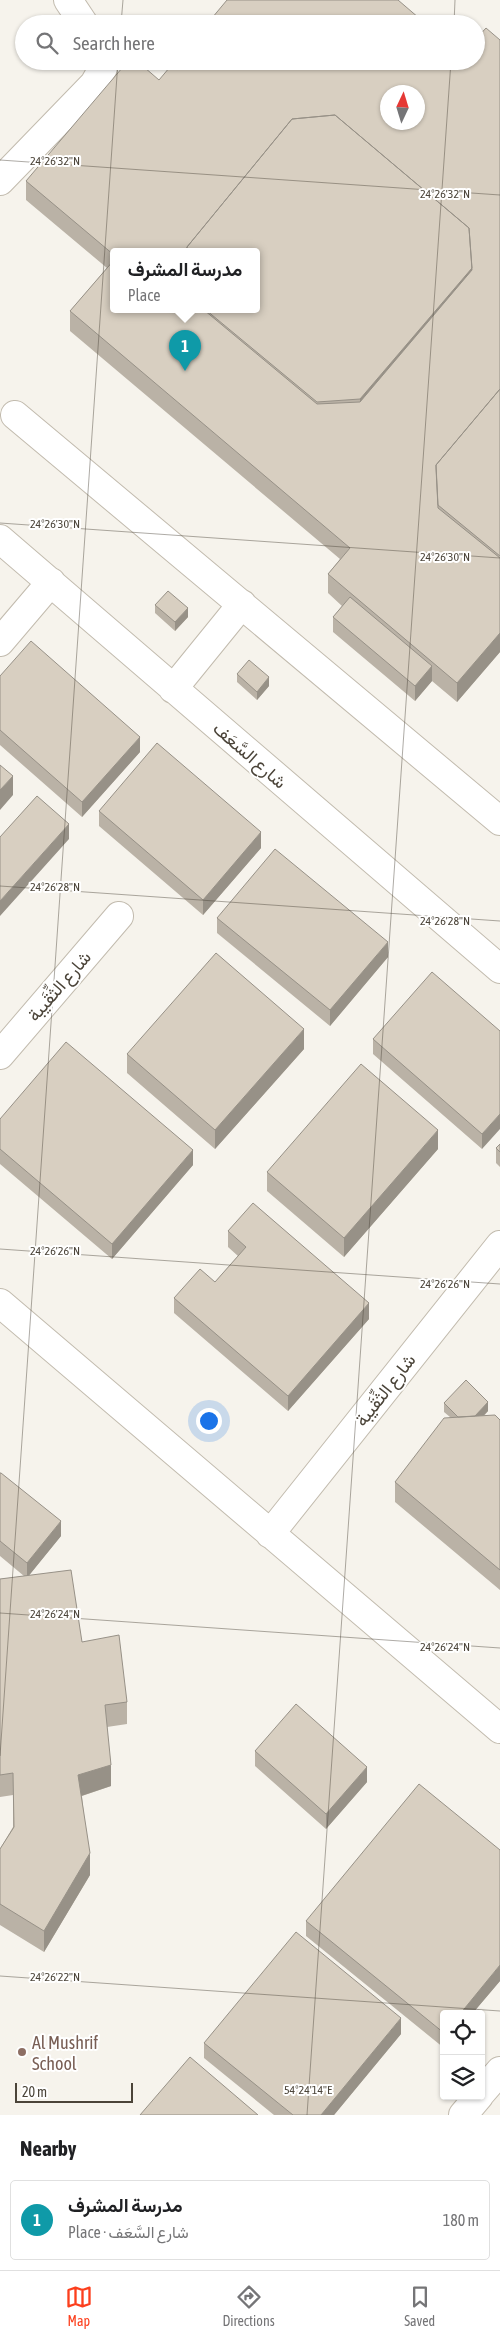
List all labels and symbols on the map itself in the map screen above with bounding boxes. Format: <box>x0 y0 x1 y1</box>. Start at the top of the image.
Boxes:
north arrow <box>380 85 425 130</box>
text: 24°26'32"N <box>30 154 80 168</box>
text: 24°26'32"N <box>420 187 470 201</box>
pin: 1 <box>169 330 201 371</box>
text: 24°26'30"N <box>30 517 80 531</box>
text: 24°26'30"N <box>420 550 470 564</box>
street label: شارع السَّعَف <box>208 717 291 794</box>
text: 24°26'28"N <box>30 880 80 894</box>
text: 24°26'28"N <box>420 914 470 928</box>
street label: شارع الثِّقَيبة <box>21 945 97 1027</box>
text: 24°26'26"N <box>30 1244 80 1258</box>
text: 24°26'26"N <box>420 1277 470 1291</box>
street label: شارع الثِّقَيبة <box>349 1348 421 1432</box>
your location <box>196 1408 222 1434</box>
text: 24°26'24"N <box>30 1607 80 1621</box>
text: 24°26'24"N <box>420 1640 470 1654</box>
text: 24°26'22"N <box>30 1970 80 1984</box>
place label: Al Mushrif School <box>32 2032 98 2074</box>
marker: Al Mushrif School <box>16 2046 28 2058</box>
scale bar <box>15 2080 132 2103</box>
text: 54°24'14"E <box>284 2083 332 2097</box>

